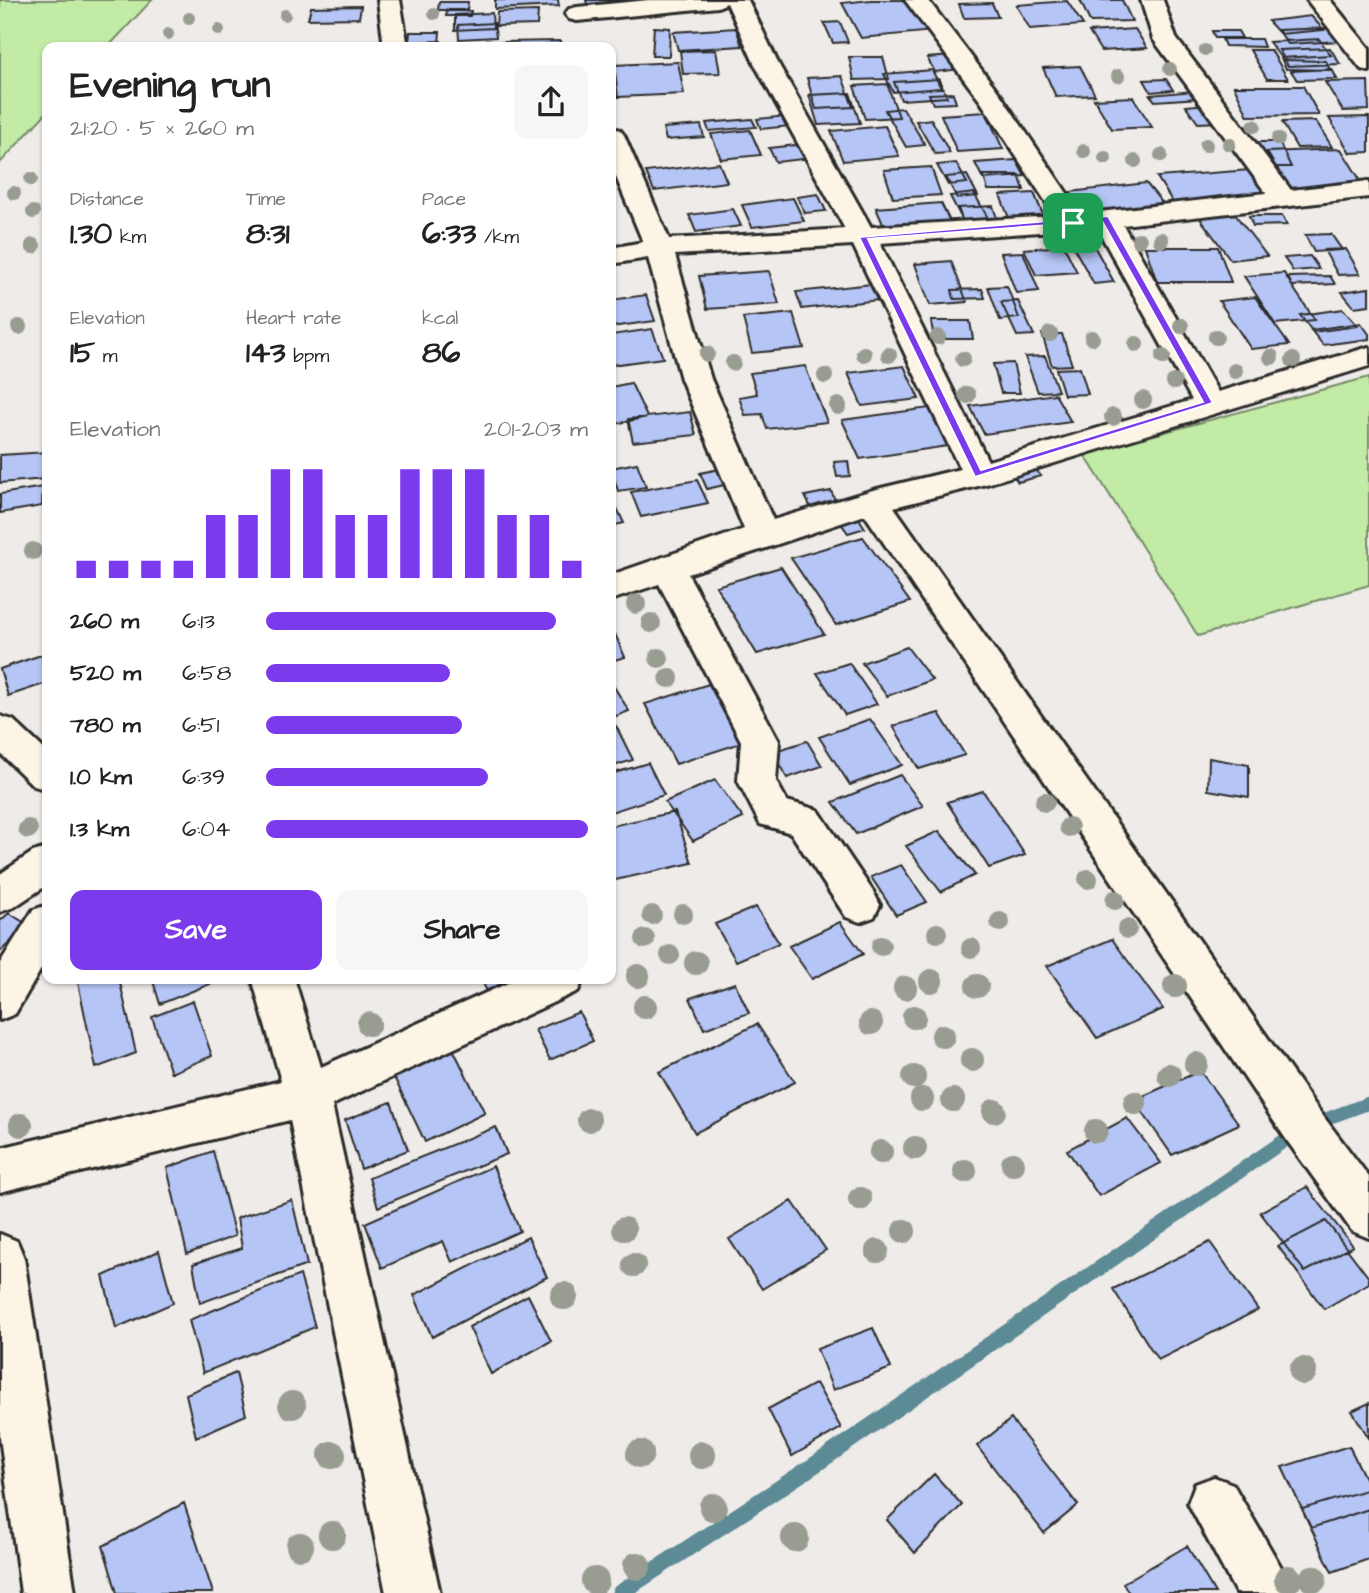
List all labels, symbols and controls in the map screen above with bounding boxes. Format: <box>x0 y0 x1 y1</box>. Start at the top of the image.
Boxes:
text: Evening run <box>70 60 271 112</box>
button: share <box>514 65 588 139</box>
text: 21:20 · 5 × 260 m <box>70 112 254 144</box>
text: Distance <box>70 186 144 213</box>
text: Time <box>246 186 286 213</box>
text: Pace <box>422 186 466 213</box>
pin <box>1043 193 1103 253</box>
icon: arrive <box>1054 204 1092 242</box>
text: 1.30 <box>70 213 112 255</box>
text: 8:31 <box>246 213 290 255</box>
text: 6:33 <box>422 213 476 255</box>
text: km <box>112 224 146 251</box>
text: /km <box>476 224 519 251</box>
text: Elevation <box>70 305 145 332</box>
text: Heart rate <box>246 305 341 332</box>
text: kcal <box>422 305 458 332</box>
text: 15 <box>70 332 95 374</box>
text: 143 <box>246 332 286 374</box>
text: 86 <box>422 332 460 374</box>
text: m <box>95 343 117 370</box>
text: bpm <box>286 343 329 370</box>
text: Elevation <box>70 413 161 445</box>
text: 201–203 m <box>484 413 588 445</box>
text: 260 m <box>70 605 139 637</box>
text: 6:13 <box>182 605 215 637</box>
text: 520 m <box>70 657 141 689</box>
text: 6:58 <box>182 657 231 689</box>
text: 780 m <box>70 709 141 741</box>
text: 6:51 <box>182 709 220 741</box>
text: 1.0 km <box>70 761 132 793</box>
text: 6:39 <box>182 761 225 793</box>
text: 1.3 km <box>70 813 129 845</box>
text: 6:04 <box>182 813 230 845</box>
button: Save <box>70 890 322 970</box>
button: Share <box>336 890 588 970</box>

